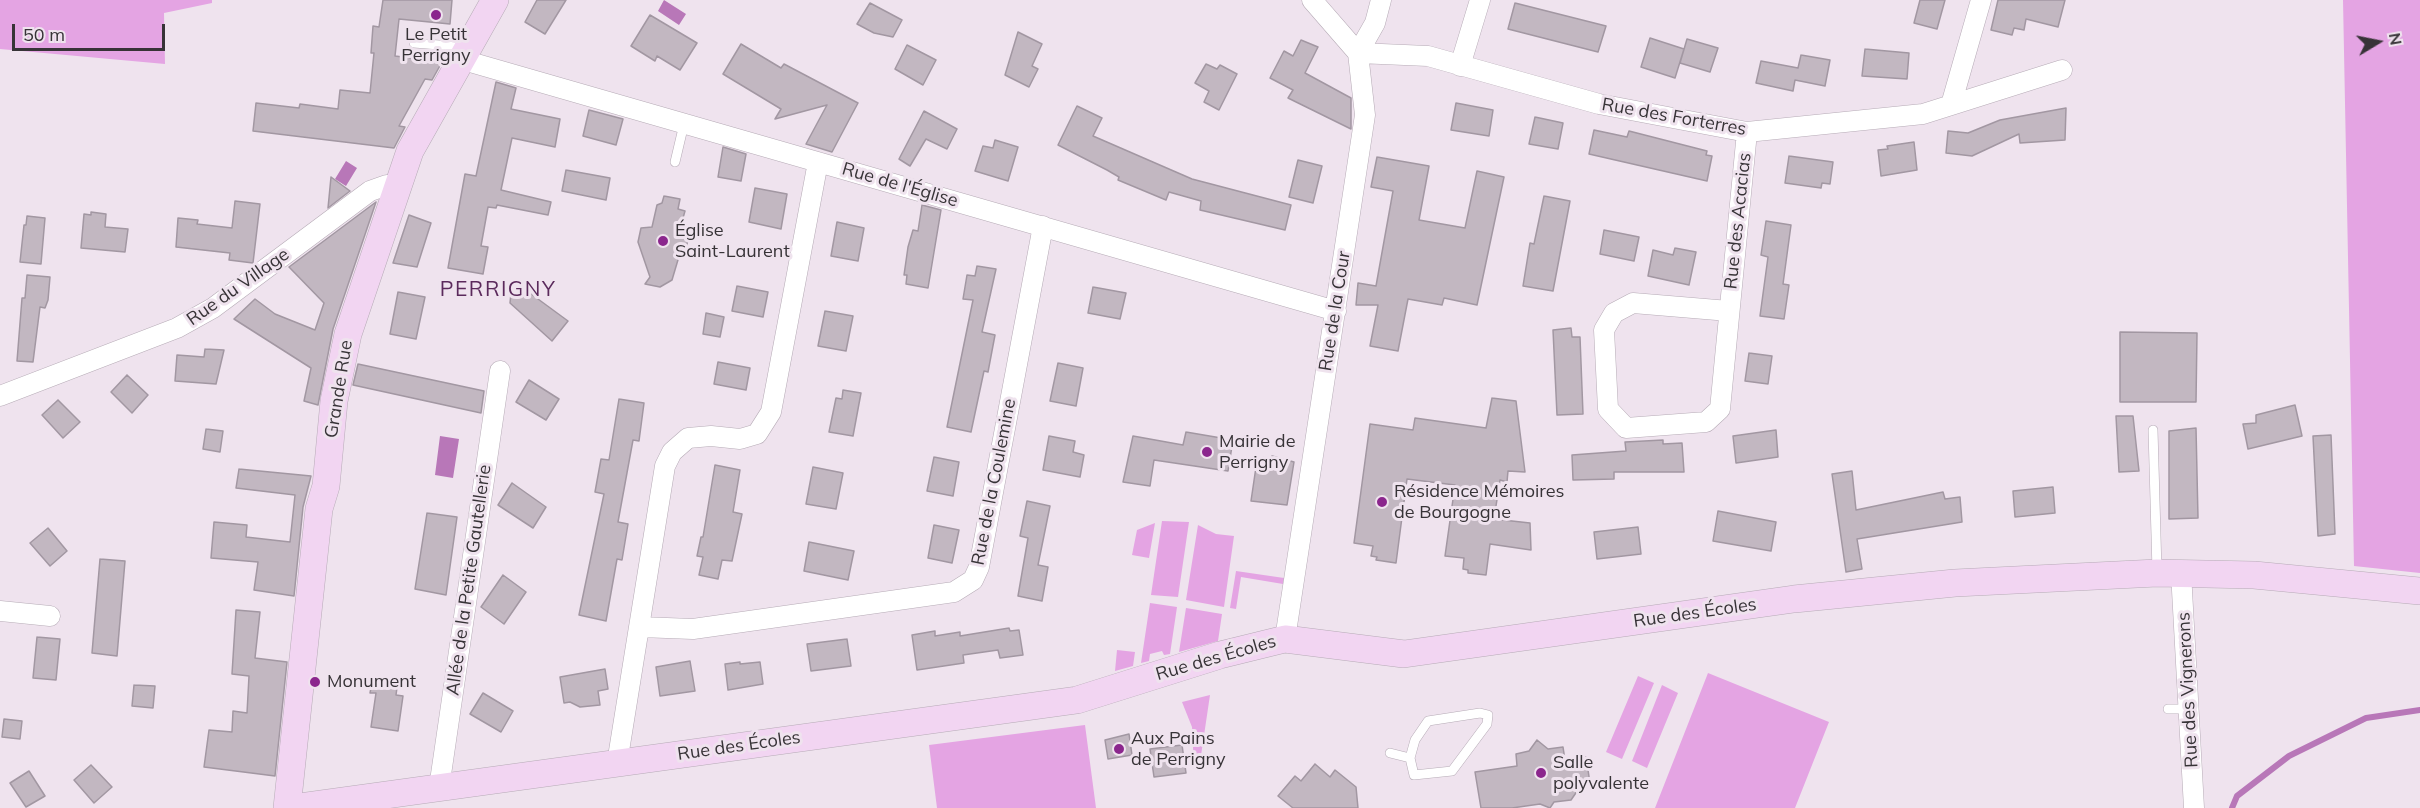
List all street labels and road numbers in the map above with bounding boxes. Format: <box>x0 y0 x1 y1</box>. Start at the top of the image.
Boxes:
street label: Rue des Forterres <box>1600 94 1748 140</box>
street label: Rue des Acacias <box>1720 152 1756 290</box>
street label: Rue de l'Église <box>840 158 960 212</box>
street label: Rue du Village <box>183 244 293 330</box>
street label: Rue de la Cour <box>1315 249 1355 373</box>
street label: Grande Rue <box>321 338 357 440</box>
street label: Rue de la Coulemine <box>967 397 1021 567</box>
street label: Allée de la Petite Gautellerie <box>442 463 496 697</box>
street label: Rue des Écoles <box>1632 594 1758 632</box>
street label: Rue des Vignerons <box>2173 612 2203 768</box>
street label: Rue des Écoles <box>1153 631 1279 685</box>
street label: Rue des Écoles <box>676 727 802 765</box>

